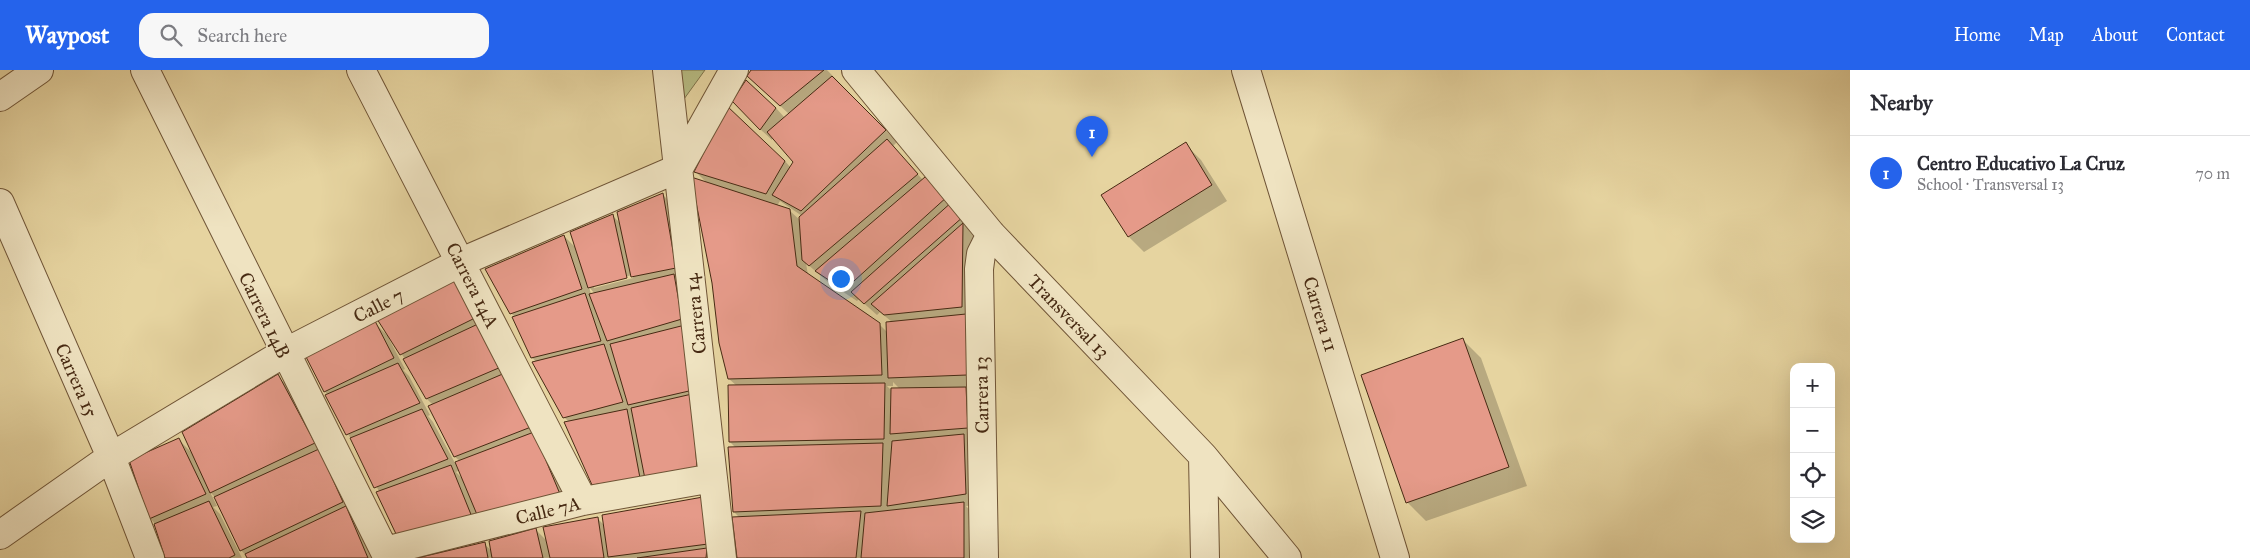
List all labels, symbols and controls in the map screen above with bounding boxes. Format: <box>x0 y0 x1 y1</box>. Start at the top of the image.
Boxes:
search box <box>139 13 489 58</box>
text: Waypost <box>25 20 109 50</box>
icon: search <box>157 21 185 49</box>
text: Search here <box>197 24 287 47</box>
text: Home <box>1954 24 2001 46</box>
text: Map <box>2029 24 2064 46</box>
text: About <box>2092 24 2138 46</box>
text: Contact <box>2166 24 2225 46</box>
text: Nearby <box>1870 90 1933 116</box>
pin: 1 <box>1076 116 1108 157</box>
text: Centro Educativo La Cruz <box>1917 152 2125 175</box>
text: 1 <box>1883 164 1889 183</box>
text: 70 m <box>2195 164 2230 183</box>
text: School · Transversal 13 <box>1917 175 2064 194</box>
street label: Carrera 14A <box>441 239 504 332</box>
your location <box>828 266 854 292</box>
street label: Carrera 14B <box>234 268 295 362</box>
street label: Transversal 13 <box>1023 269 1114 363</box>
street label: Carrera 14 <box>680 272 711 355</box>
street label: Carrera 11 <box>1298 274 1343 354</box>
street label: Calle 7 <box>349 283 407 328</box>
street label: Carrera 15 <box>50 340 103 421</box>
street label: Carrera 13 <box>969 356 994 434</box>
map controls <box>1790 363 1835 543</box>
button: + <box>1790 363 1835 408</box>
button: − <box>1790 408 1835 453</box>
button: locate <box>1790 453 1835 498</box>
street label: Calle 7A <box>513 491 583 530</box>
button: layers <box>1790 498 1835 543</box>

